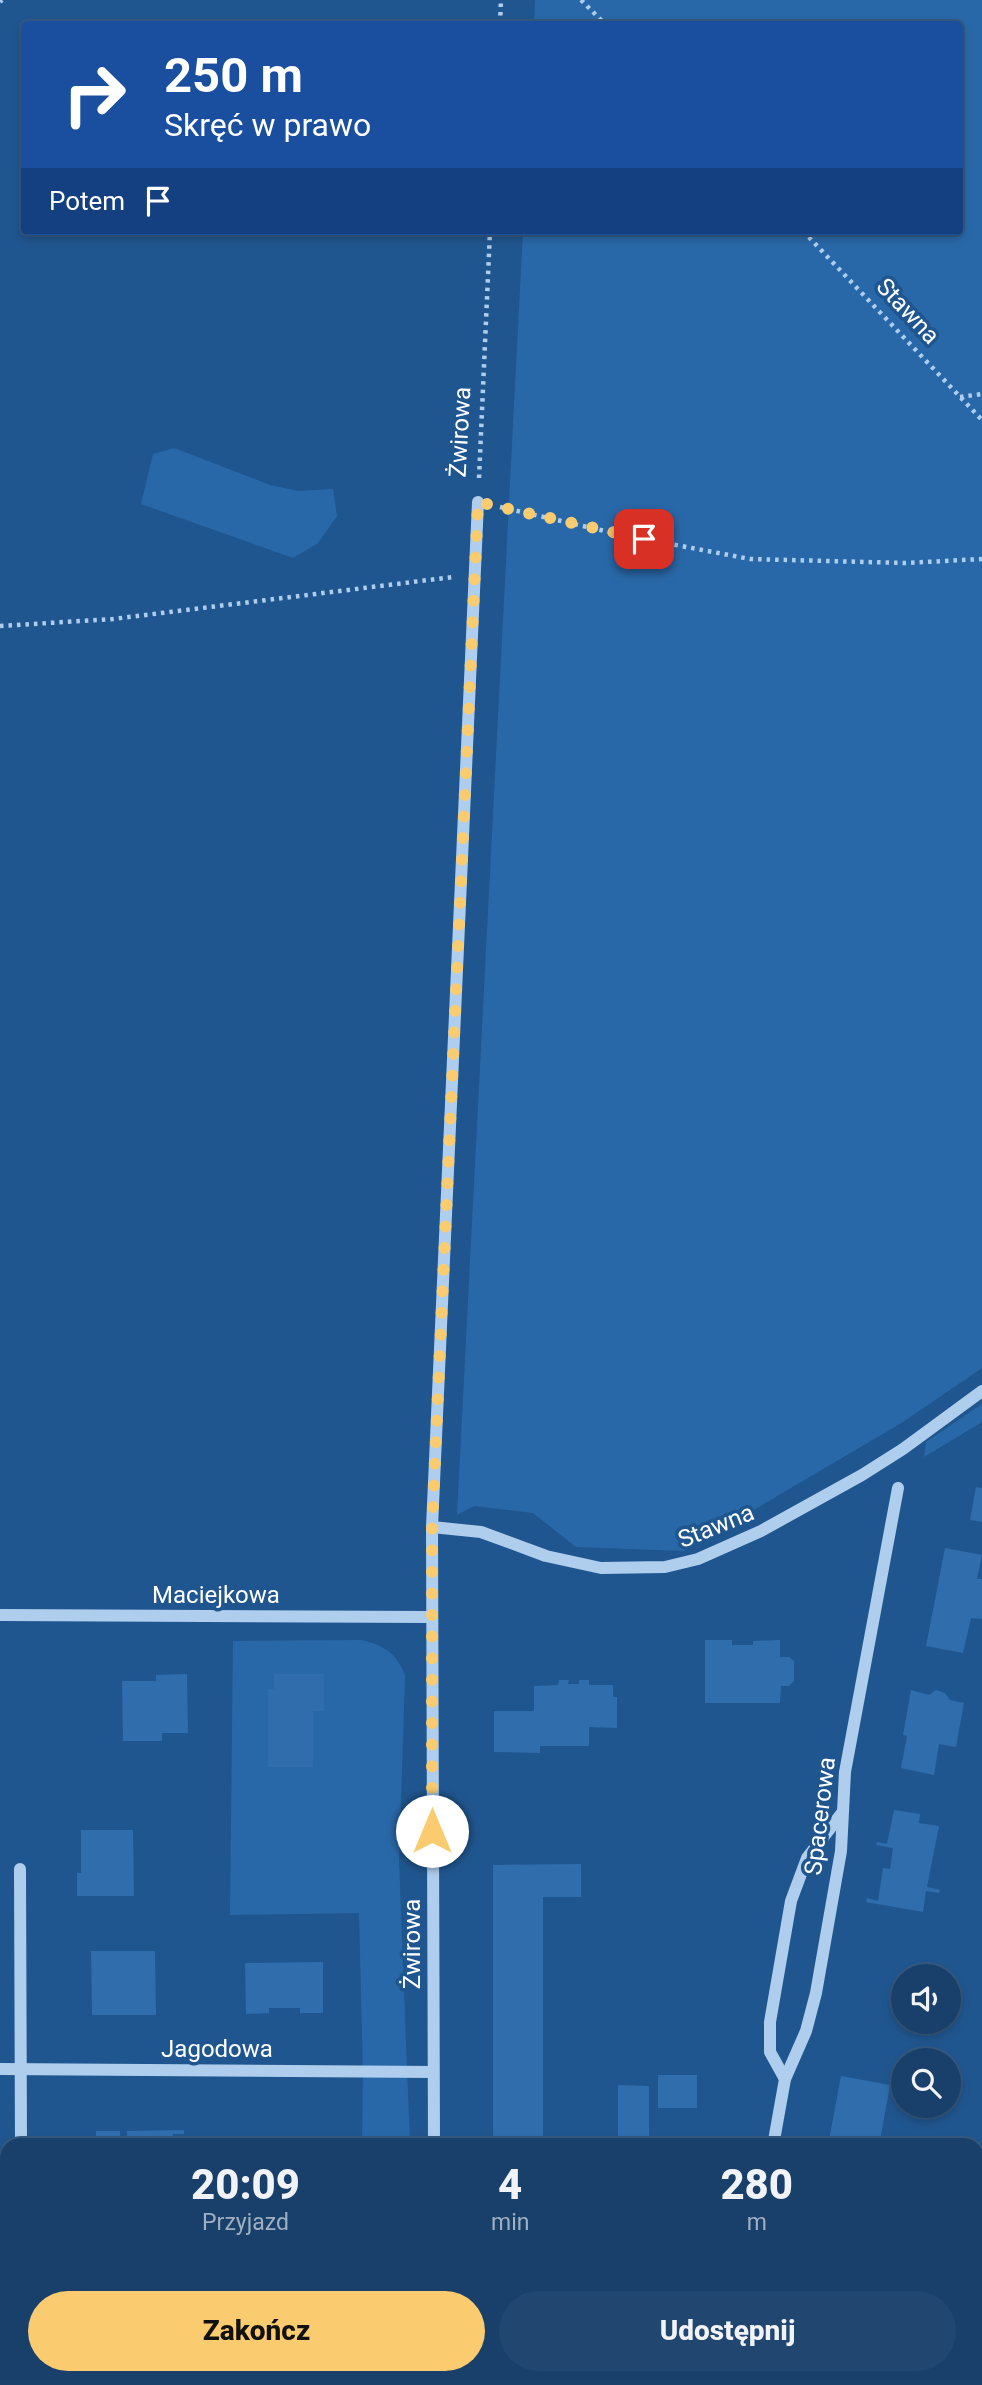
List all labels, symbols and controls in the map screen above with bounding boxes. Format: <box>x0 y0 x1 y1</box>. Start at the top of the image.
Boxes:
text: 250 m <box>164 47 303 104</box>
icon: right <box>49 49 140 140</box>
text: Skręć w prawo <box>164 106 371 144</box>
icon: arrive <box>139 182 177 220</box>
text: Potem <box>49 186 125 216</box>
street label: Stawna <box>871 272 945 350</box>
street label: Żwirowa <box>444 386 476 478</box>
pin <box>614 509 674 569</box>
icon: arrive <box>625 520 663 558</box>
street label: Stawna <box>674 1498 758 1554</box>
street label: Maciejkowa <box>152 1581 280 1609</box>
street label: Spacerowa <box>799 1755 841 1877</box>
position arrow <box>395 1794 469 1868</box>
street label: Żwirowa <box>398 1899 426 1989</box>
map controls <box>891 1964 961 2118</box>
button: sound <box>891 1964 961 2034</box>
street label: Jagodowa <box>161 2035 273 2063</box>
button: search <box>891 2048 961 2118</box>
text: 20:09 <box>191 2160 300 2209</box>
text: 4 <box>498 2160 522 2209</box>
text: 280 <box>720 2160 793 2209</box>
text: Przyjazd <box>202 2209 289 2236</box>
text: min <box>491 2209 529 2236</box>
text: m <box>747 2209 767 2236</box>
button: Zakończ <box>28 2291 485 2371</box>
button: Udostępnij <box>499 2291 956 2371</box>

